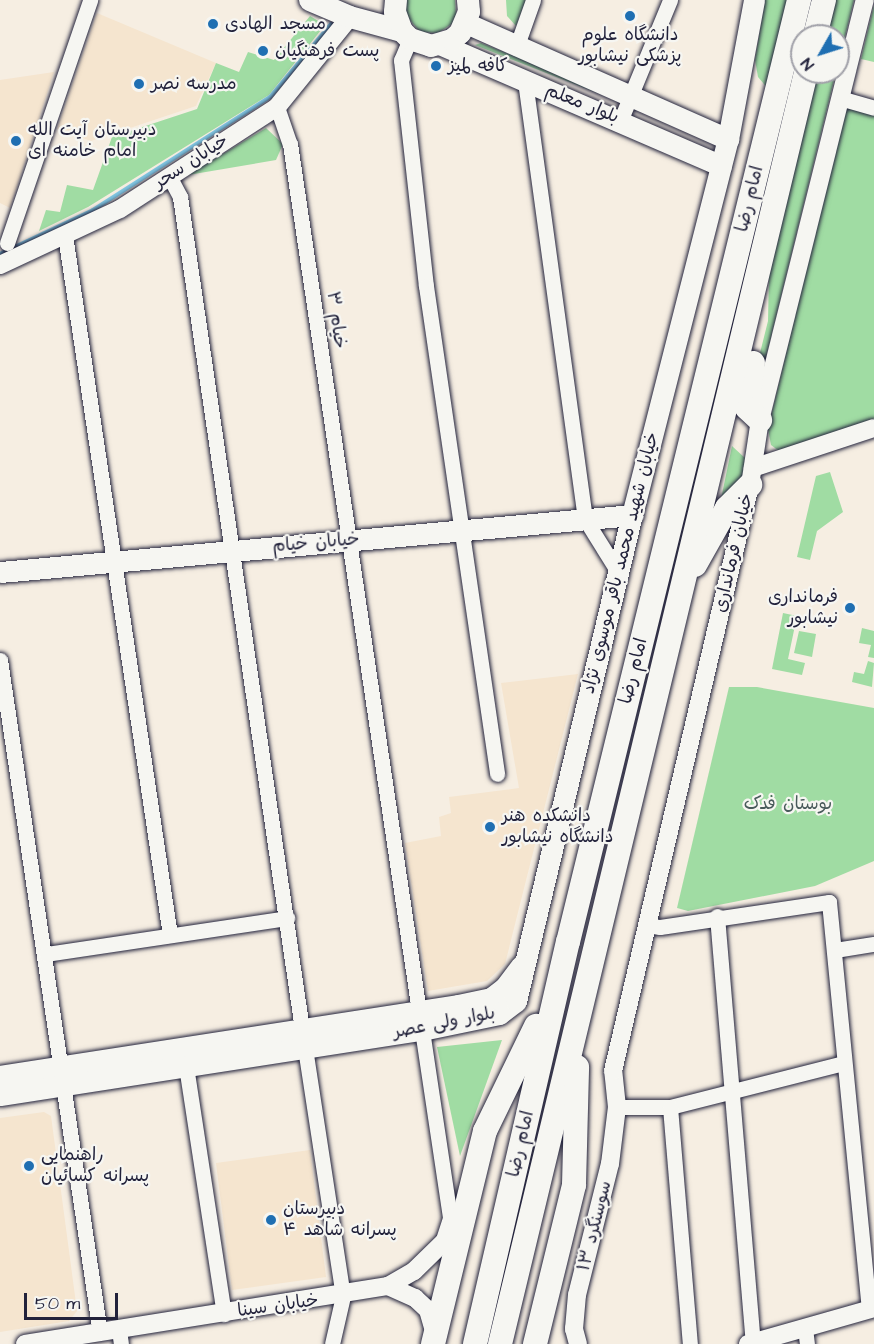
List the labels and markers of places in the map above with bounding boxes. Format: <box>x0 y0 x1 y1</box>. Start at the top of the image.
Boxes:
marker: دانشگاه علوم پزشکی نیشابور <box>623 9 637 23</box>
place label: مسجد الهادی <box>225 13 326 35</box>
marker: مسجد الهادی <box>206 17 220 31</box>
place label: دانشگاه علوم پزشکی نیشابور <box>578 25 682 68</box>
place label: پست فرهنگیان <box>275 40 380 62</box>
marker: پست فرهنگیان <box>256 44 270 58</box>
place label: کافه لمیز <box>448 55 508 77</box>
marker: کافه لمیز <box>429 59 443 73</box>
place label: مدرسه نصر <box>151 73 237 95</box>
marker: مدرسه نصر <box>132 77 146 91</box>
place label: دبیرستان آیت الله امام خامنه ای <box>28 120 156 162</box>
marker: دبیرستان آیت الله امام خامنه ای <box>9 134 23 148</box>
place label: فرمانداری نیشابور <box>768 587 838 630</box>
marker: فرمانداری نیشابور <box>843 601 857 615</box>
place label: دانشکده هنر دانشگاه نیشابور <box>502 806 613 848</box>
marker: دانشکده هنر دانشگاه نیشابور <box>483 820 497 834</box>
place label: راهنمایی پسرانه کسائیان <box>41 1145 149 1188</box>
marker: راهنمایی پسرانه کسائیان <box>22 1159 36 1173</box>
place label: دبیرستان پسرانه شاهد ۴ <box>283 1199 397 1242</box>
marker: دبیرستان پسرانه شاهد ۴ <box>264 1213 278 1227</box>

